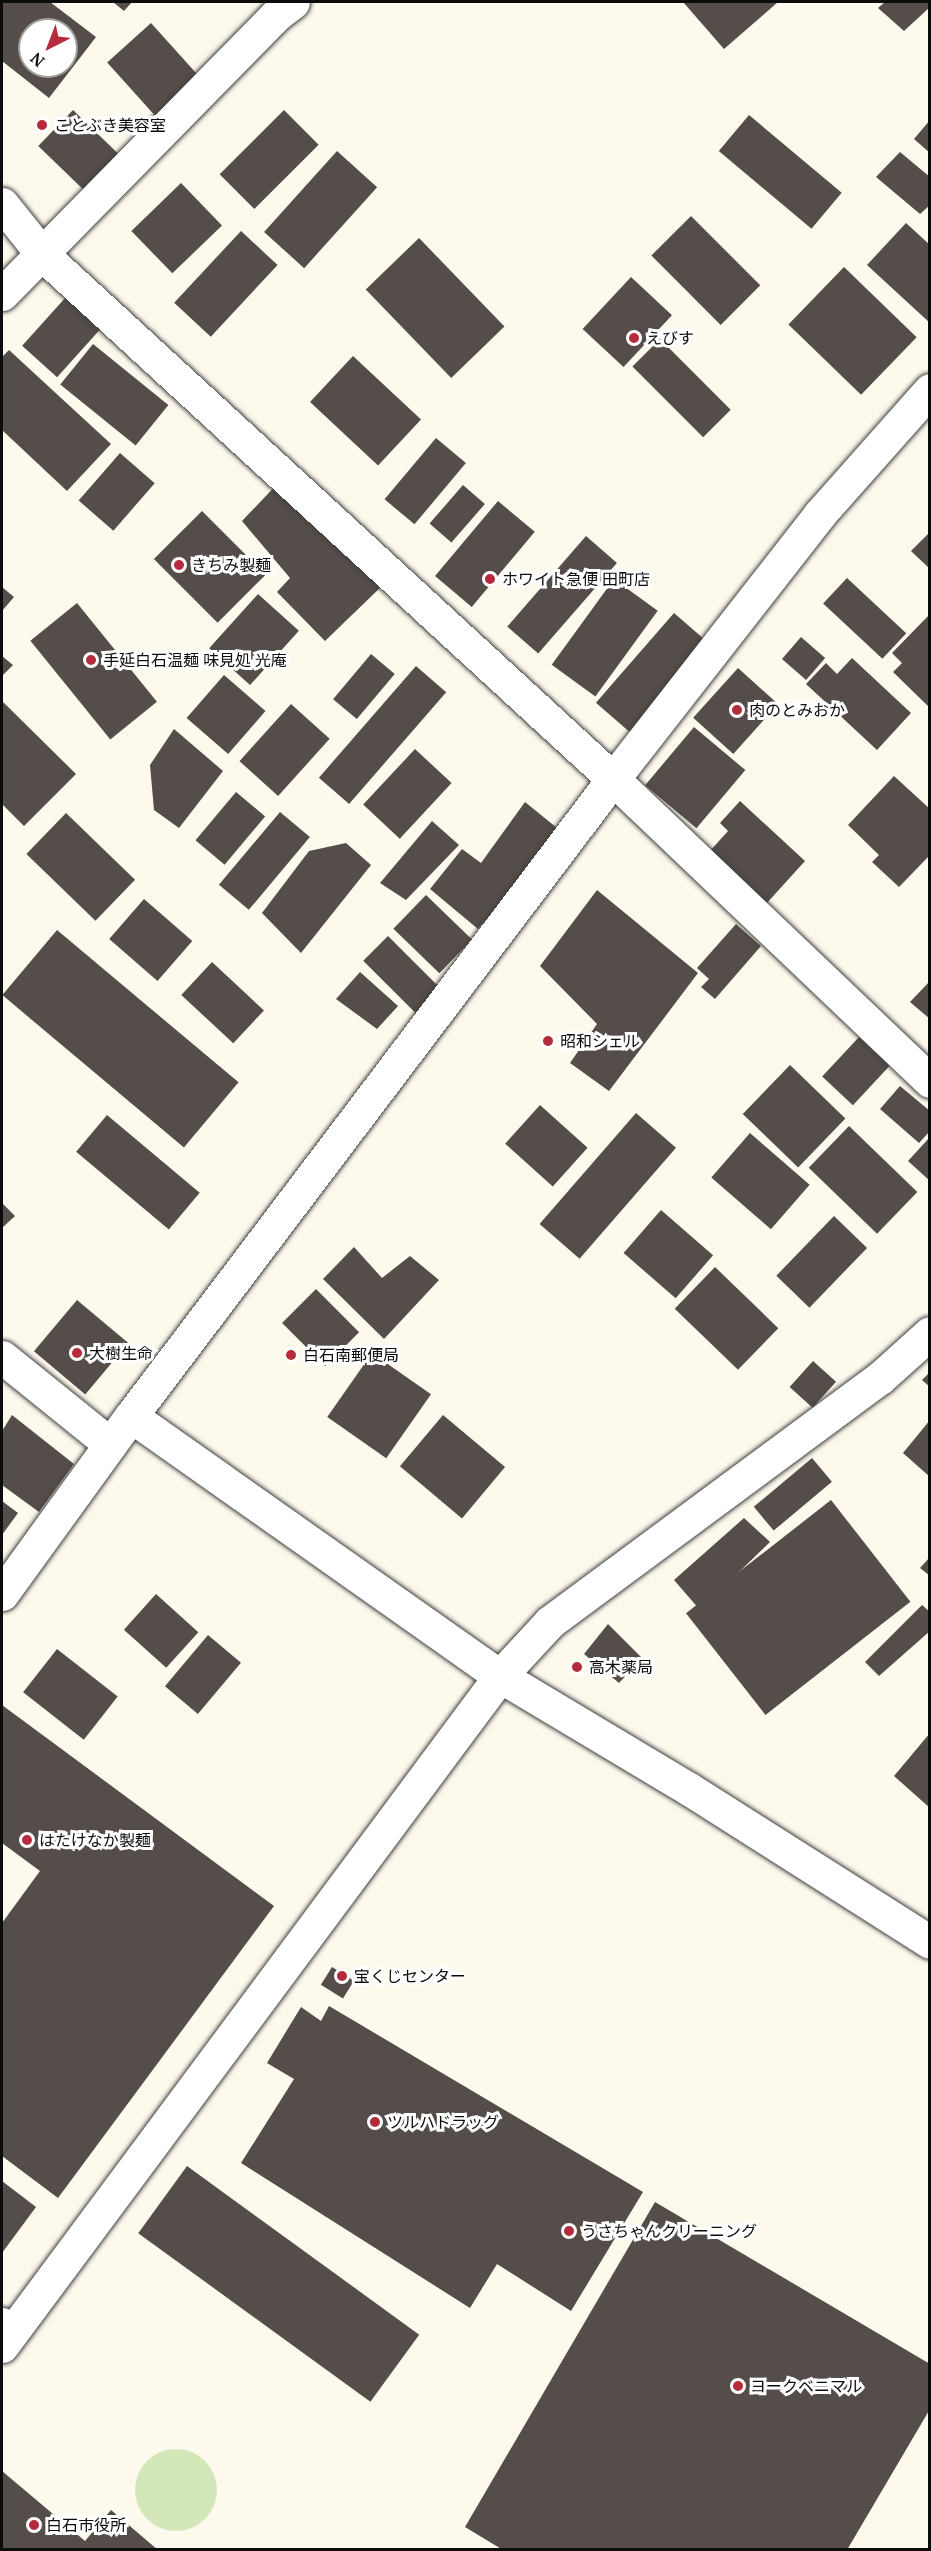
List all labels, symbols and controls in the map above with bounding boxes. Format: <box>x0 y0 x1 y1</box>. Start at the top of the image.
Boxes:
north arrow <box>18 18 78 78</box>
text: N <box>25 48 49 72</box>
place label: ことぶき美容室 <box>54 115 166 135</box>
marker: ことぶき美容室 <box>35 118 49 132</box>
place label: えびす <box>646 328 694 348</box>
marker: えびす <box>627 331 641 345</box>
place label: きちみ製麺 <box>191 555 271 575</box>
marker: きちみ製麺 <box>172 558 186 572</box>
place label: ホワイト急便 田町店 <box>502 569 650 589</box>
marker: ホワイト急便 田町店 <box>483 572 497 586</box>
place label: 手延白石温麺 味見処 光庵 <box>103 650 287 670</box>
marker: 手延白石温麺 味見処 光庵 <box>84 653 98 667</box>
place label: 肉のとみおか <box>749 700 845 720</box>
marker: 肉のとみおか <box>730 703 744 717</box>
place label: 昭和シェル <box>560 1031 640 1051</box>
marker: 昭和シェル <box>541 1034 555 1048</box>
place label: 大樹生命 <box>89 1343 153 1363</box>
place label: 白石南郵便局 <box>303 1345 399 1365</box>
marker: 大樹生命 <box>70 1346 84 1360</box>
marker: 白石南郵便局 <box>284 1348 298 1362</box>
place label: 高木薬局 <box>589 1657 653 1677</box>
marker: 高木薬局 <box>570 1660 584 1674</box>
place label: はたけなか製麺 <box>39 1830 151 1850</box>
marker: はたけなか製麺 <box>20 1833 34 1847</box>
place label: 宝くじセンター <box>354 1966 466 1986</box>
marker: 宝くじセンター <box>335 1969 349 1983</box>
place label: ツルハドラッグ <box>387 2112 499 2132</box>
marker: ツルハドラッグ <box>368 2115 382 2129</box>
place label: うさちゃんクリーニング <box>581 2221 757 2241</box>
marker: うさちゃんクリーニング <box>562 2224 576 2238</box>
place label: ヨークベニマル <box>750 2376 862 2396</box>
marker: ヨークベニマル <box>731 2379 745 2393</box>
place label: 白石市役所 <box>46 2515 126 2535</box>
marker: 白石市役所 <box>27 2518 41 2532</box>

